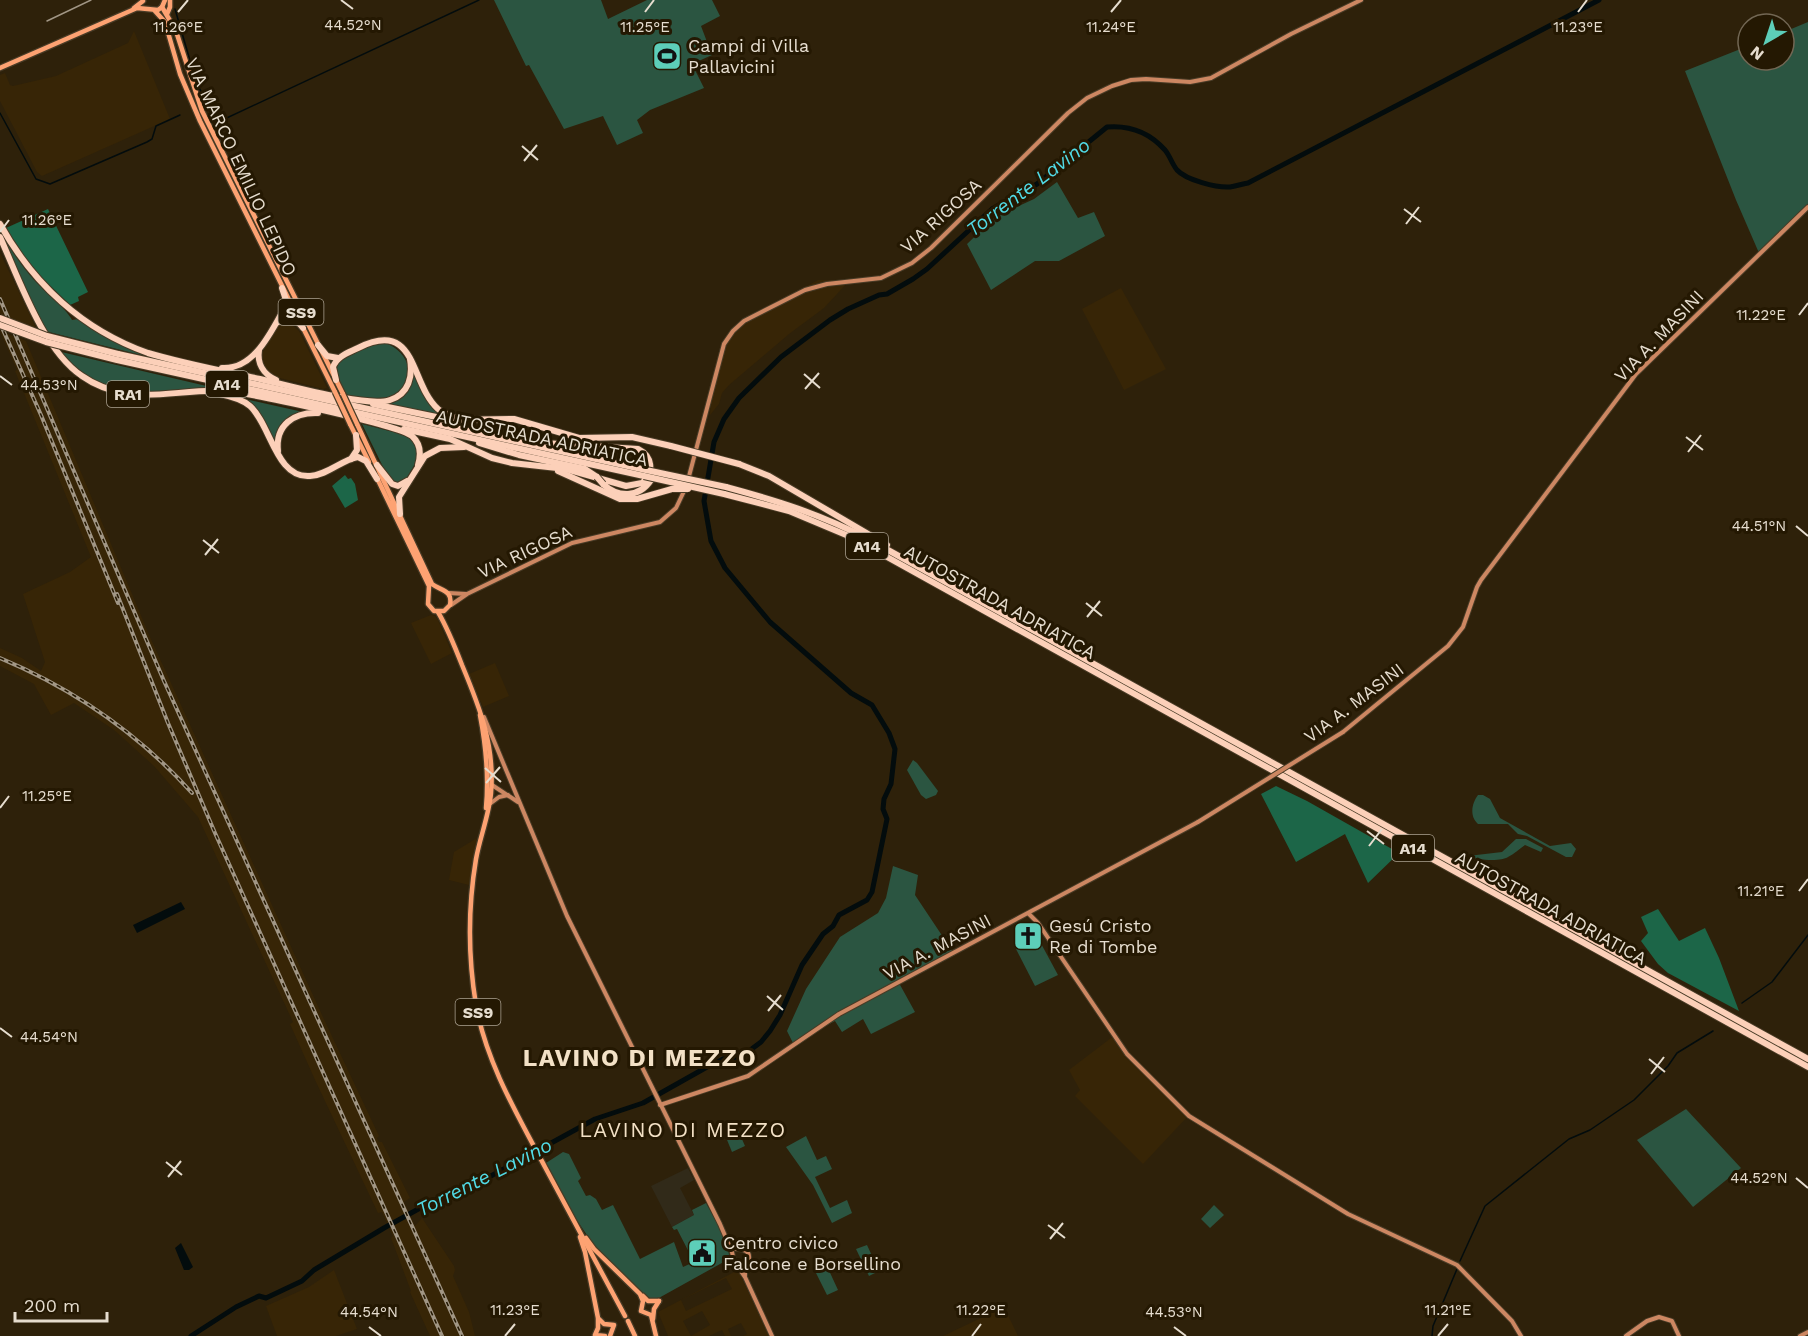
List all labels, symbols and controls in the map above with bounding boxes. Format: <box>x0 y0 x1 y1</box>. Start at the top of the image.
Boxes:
north arrow <box>1736 12 1796 72</box>
text: 44.52°N <box>324 16 382 34</box>
text: 11.26°E <box>153 18 203 36</box>
text: 11.25°E <box>620 18 670 36</box>
text: 11.24°E <box>1086 18 1136 36</box>
text: 11.23°E <box>1553 18 1603 36</box>
place label: Campi di Villa Pallavicini <box>688 35 809 77</box>
sports icon: Campi di Villa Pallavicini <box>651 40 683 72</box>
text: N <box>1746 42 1767 64</box>
street label: VIA MARCO EMILIO LEPIDO <box>182 54 301 279</box>
water label: Torrente Lavino <box>961 133 1095 241</box>
street label: VIA RIGOSA <box>896 174 985 257</box>
text: 11.26°E <box>22 211 72 229</box>
street label: VIA A. MASINI <box>1610 286 1708 386</box>
road number: SS9 <box>278 299 324 325</box>
text: 11.22°E <box>1736 306 1786 324</box>
road number: A14 <box>206 371 248 397</box>
text: 44.53°N <box>20 376 78 394</box>
road number: RA1 <box>107 381 149 407</box>
street label: AUTOSTRADA ADRIATICA <box>434 405 650 470</box>
text: 44.51°N <box>1732 517 1786 535</box>
street label: VIA RIGOSA <box>474 521 575 582</box>
road number: A14 <box>846 533 888 559</box>
street label: AUTOSTRADA ADRIATICA <box>901 540 1100 663</box>
street label: VIA A. MASINI <box>1300 658 1408 747</box>
text: 11.25°E <box>22 787 72 805</box>
road number: A14 <box>1392 835 1434 861</box>
street label: AUTOSTRADA ADRIATICA <box>1452 846 1651 969</box>
text: 11.21°E <box>1738 882 1784 900</box>
street label: VIA A. MASINI <box>879 909 994 984</box>
place label: Gesú Cristo Re di Tombe <box>1049 915 1157 957</box>
church icon: Gesú Cristo Re di Tombe <box>1012 920 1044 952</box>
road number: SS9 <box>456 999 500 1025</box>
text: 44.54°N <box>20 1028 78 1046</box>
district label: LAVINO DI MEZZO <box>523 1044 757 1072</box>
district label: LAVINO DI MEZZO <box>579 1117 787 1142</box>
water label: Torrente Lavino <box>412 1132 556 1222</box>
text: 44.52°N <box>1730 1169 1788 1187</box>
place label: Centro civico Falcone e Borsellino <box>723 1232 901 1274</box>
public building icon: Centro civico Falcone e Borsellino <box>686 1237 718 1269</box>
scale bar <box>15 1285 106 1323</box>
text: 200 m <box>24 1295 80 1316</box>
text: 11.23°E <box>490 1301 540 1319</box>
text: 11.22°E <box>956 1301 1006 1319</box>
text: 11.21°E <box>1425 1301 1471 1319</box>
text: 44.54°N <box>340 1303 398 1321</box>
text: 44.53°N <box>1145 1303 1203 1321</box>

